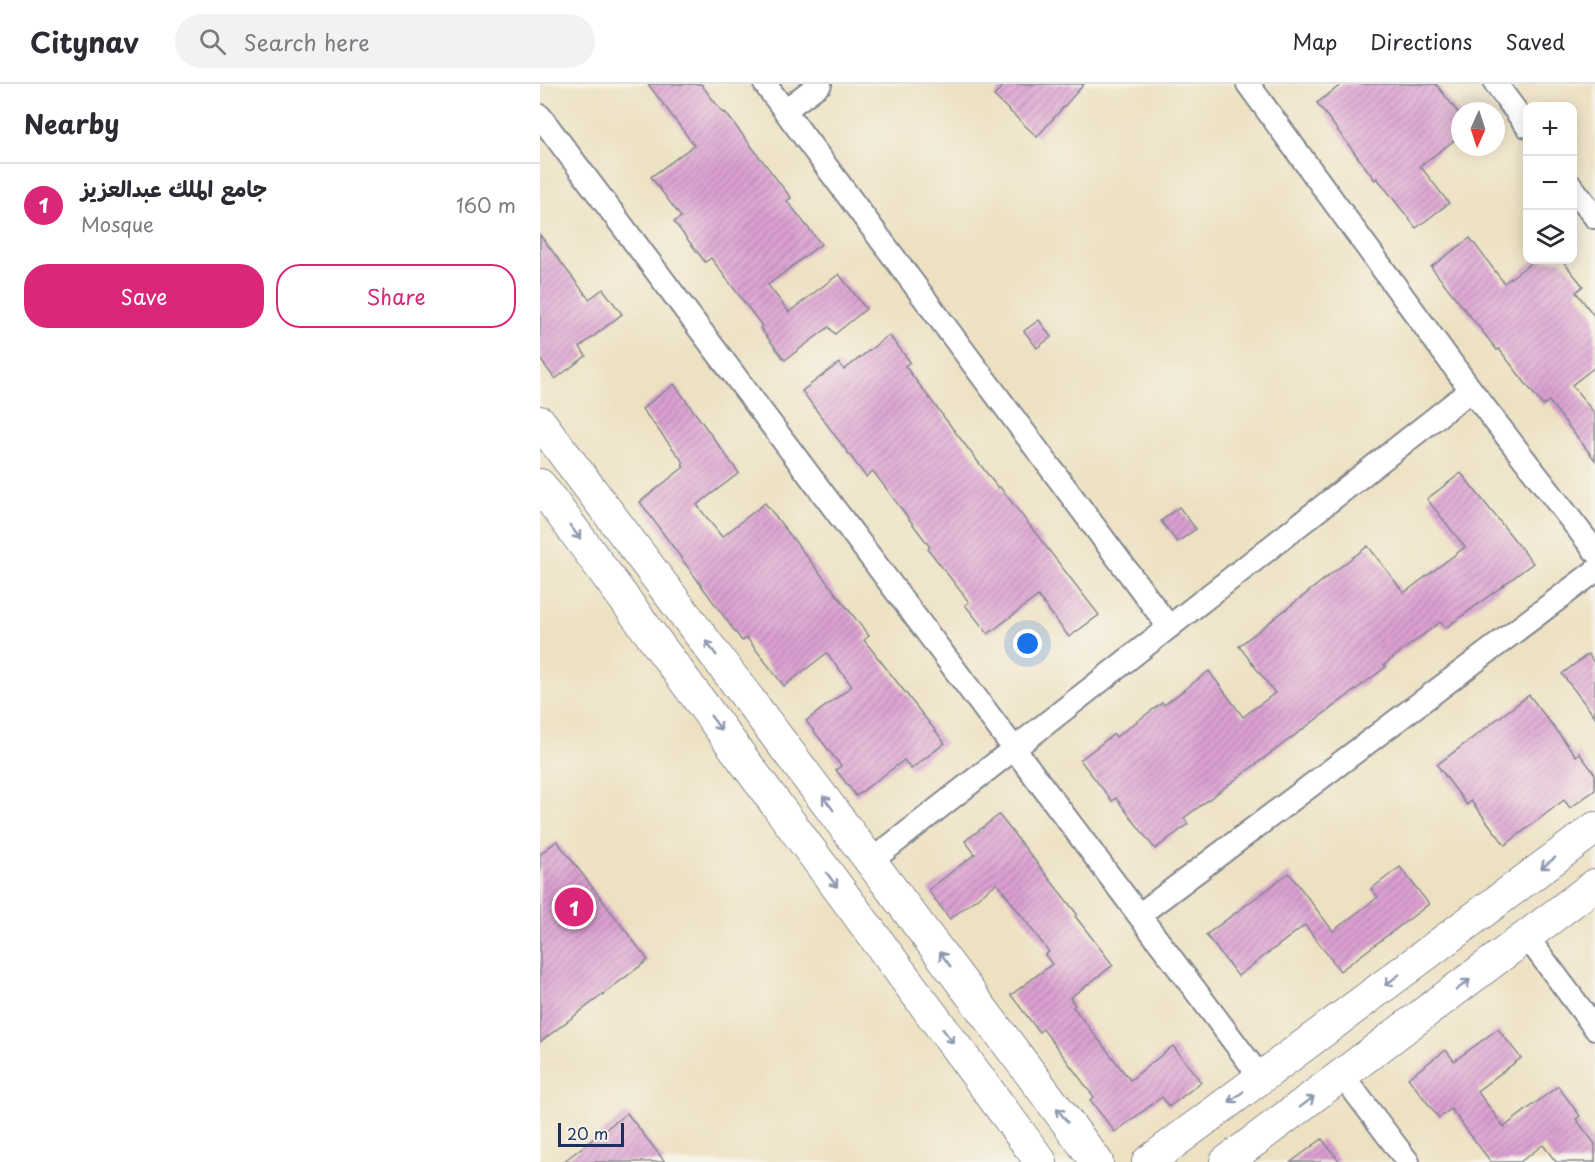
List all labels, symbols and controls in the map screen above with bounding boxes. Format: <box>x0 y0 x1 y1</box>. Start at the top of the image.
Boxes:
search box <box>175 14 595 68</box>
text: Citynav <box>30 20 139 63</box>
icon: search <box>196 25 229 58</box>
text: Search here <box>244 25 370 58</box>
text: Map <box>1292 25 1337 57</box>
text: Directions <box>1370 25 1472 57</box>
text: Saved <box>1505 25 1565 57</box>
north arrow <box>1451 102 1505 156</box>
map controls <box>1523 102 1577 264</box>
button: + <box>1523 102 1577 156</box>
text: Nearby <box>24 104 119 143</box>
button: − <box>1523 156 1577 210</box>
text: جامع الملك عبدالعزيز <box>81 171 267 204</box>
text: 1 <box>39 190 48 220</box>
text: 160 m <box>456 190 516 220</box>
text: Mosque <box>81 209 154 239</box>
button: layers <box>1523 210 1577 264</box>
button: Save <box>24 264 264 328</box>
button: Share <box>276 264 516 328</box>
one-way arrow <box>569 524 581 540</box>
your location <box>1013 629 1042 658</box>
one-way arrow <box>704 640 717 656</box>
one-way arrow <box>710 714 722 730</box>
one-way arrow <box>822 796 834 812</box>
one-way arrow <box>1541 857 1557 870</box>
one-way arrow <box>826 871 838 887</box>
pin: 1 <box>555 884 594 930</box>
one-way arrow <box>939 952 951 968</box>
one-way arrow <box>1384 974 1400 986</box>
one-way arrow <box>1455 979 1471 992</box>
one-way arrow <box>942 1028 954 1044</box>
one-way arrow <box>1228 1090 1244 1103</box>
one-way arrow <box>1299 1096 1315 1108</box>
one-way arrow <box>1056 1108 1069 1124</box>
scale bar <box>558 1120 624 1148</box>
text: 20 m <box>567 1121 608 1145</box>

